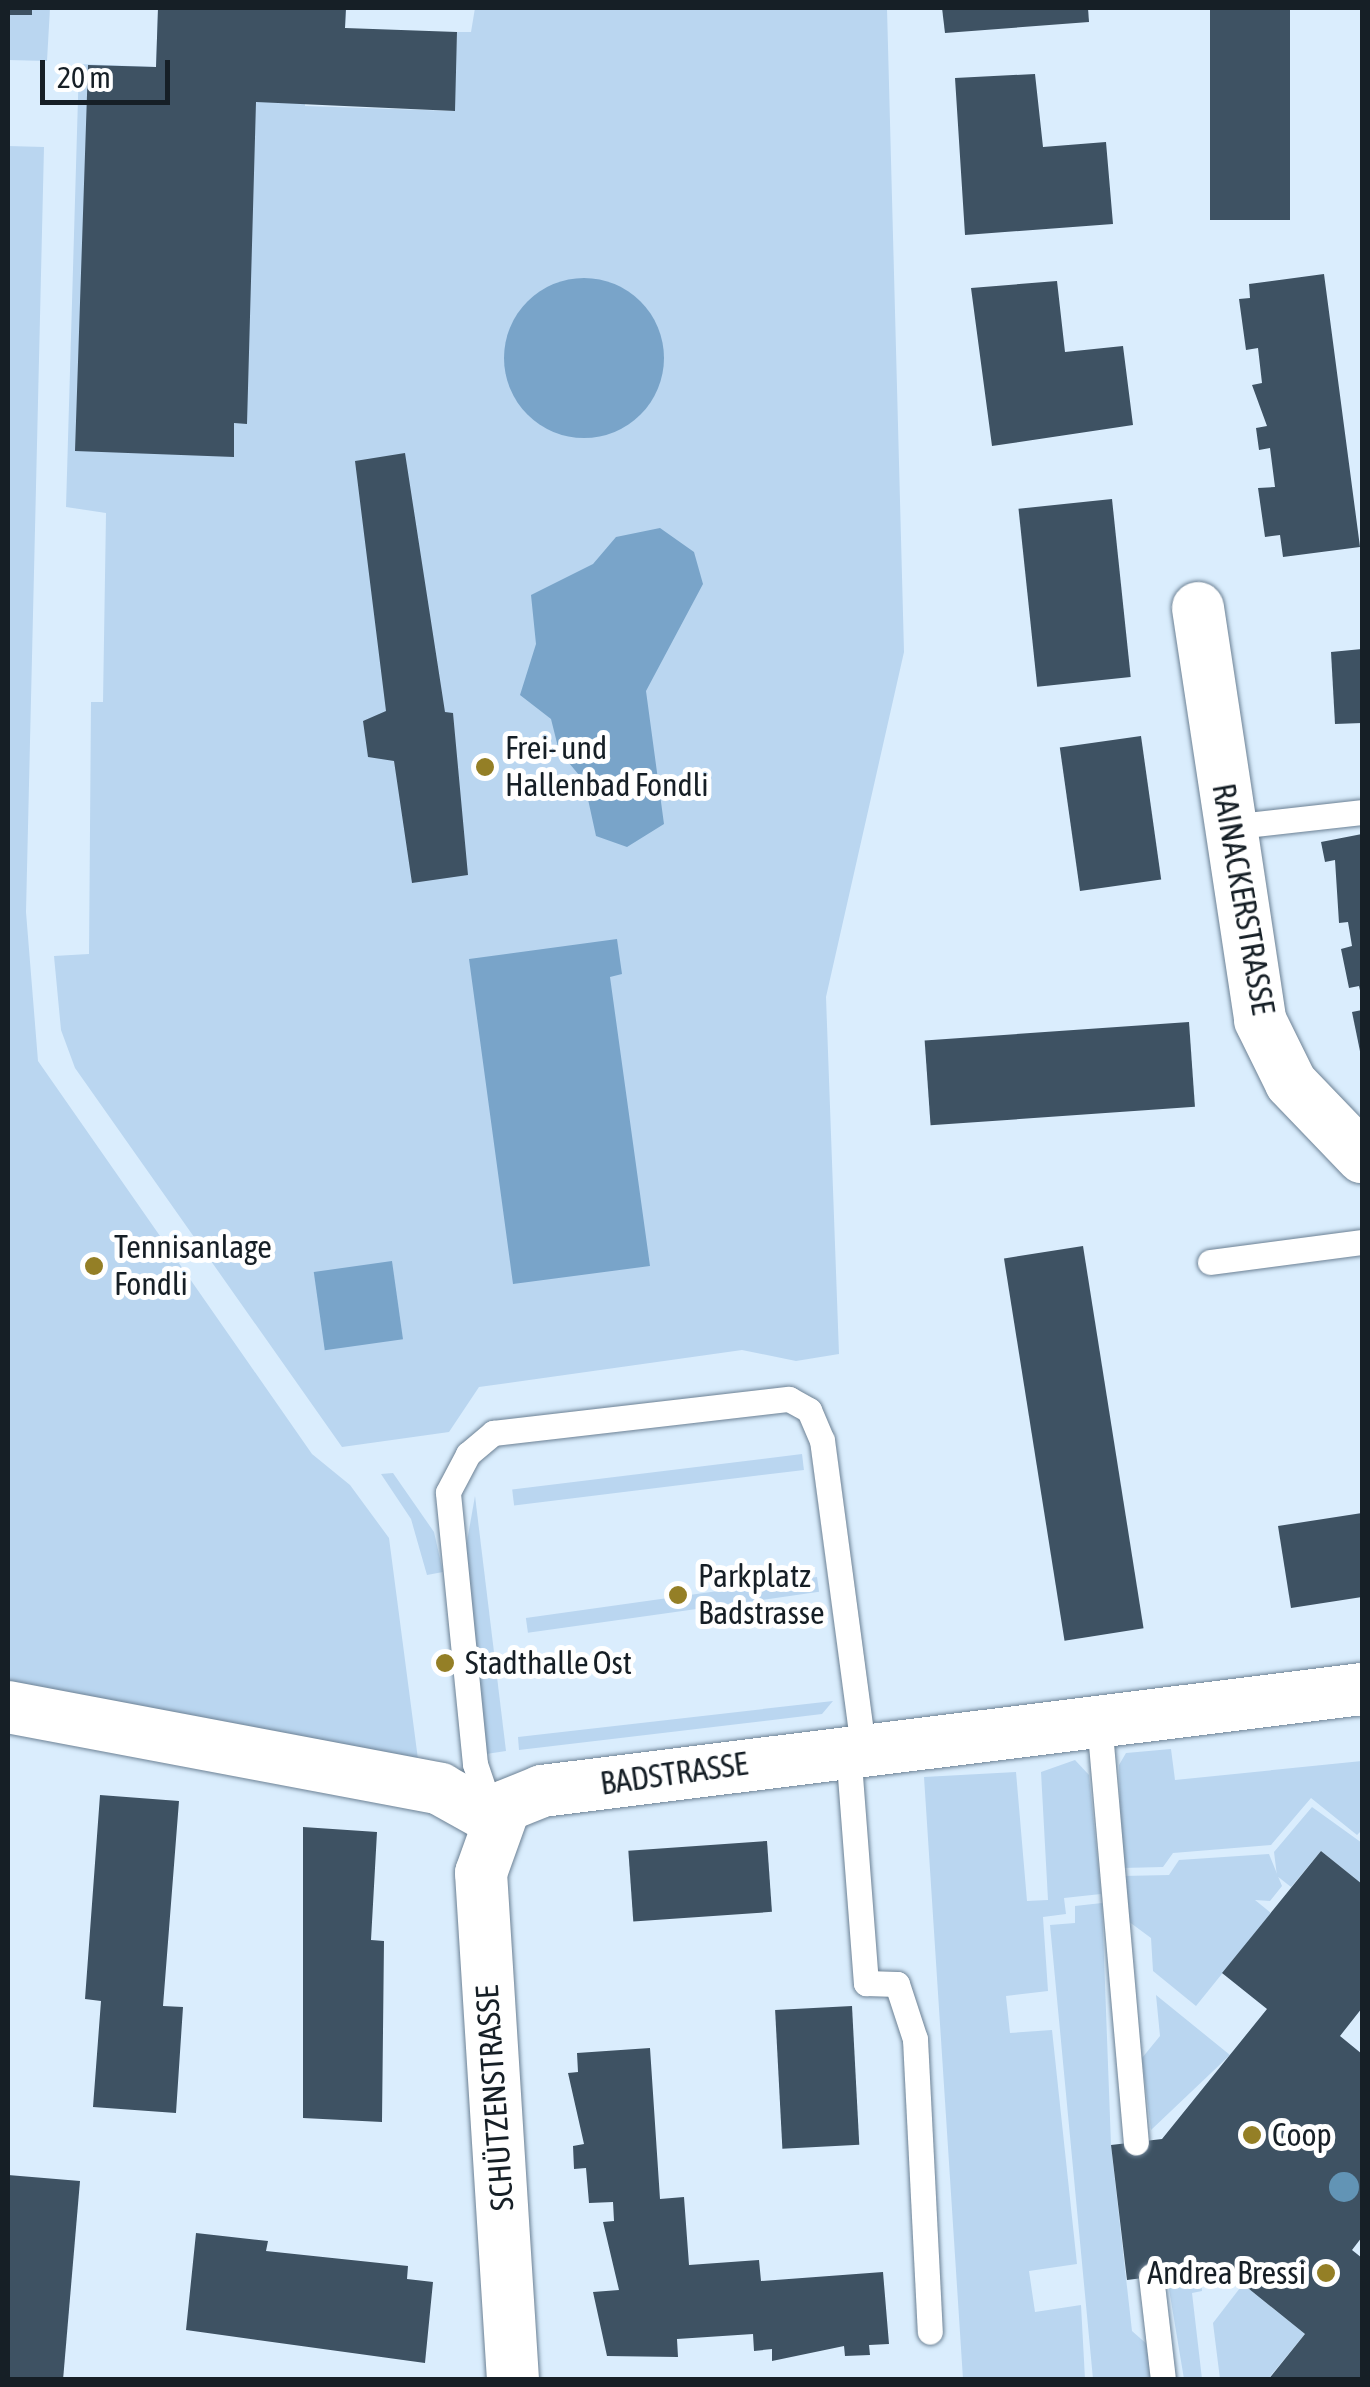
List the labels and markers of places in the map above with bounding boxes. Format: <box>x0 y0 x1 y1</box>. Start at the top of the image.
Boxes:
place label: Frei- und Hallenbad Fondli <box>505 730 709 805</box>
marker: Frei- und Hallenbad Fondli <box>474 756 496 778</box>
place label: Tennisanlage Fondli <box>114 1229 272 1304</box>
marker: Tennisanlage Fondli <box>83 1255 105 1277</box>
place label: Parkplatz Badstrasse <box>698 1558 825 1633</box>
marker: Parkplatz Badstrasse <box>667 1584 689 1606</box>
place label: Stadthalle Ost <box>465 1644 632 1682</box>
marker: Stadthalle Ost <box>434 1652 456 1674</box>
place label: Coop <box>1272 2116 1332 2154</box>
marker: Coop <box>1241 2124 1263 2146</box>
place label: Andrea Bressi <box>1147 2254 1306 2292</box>
marker: Andrea Bressi <box>1315 2262 1337 2284</box>

